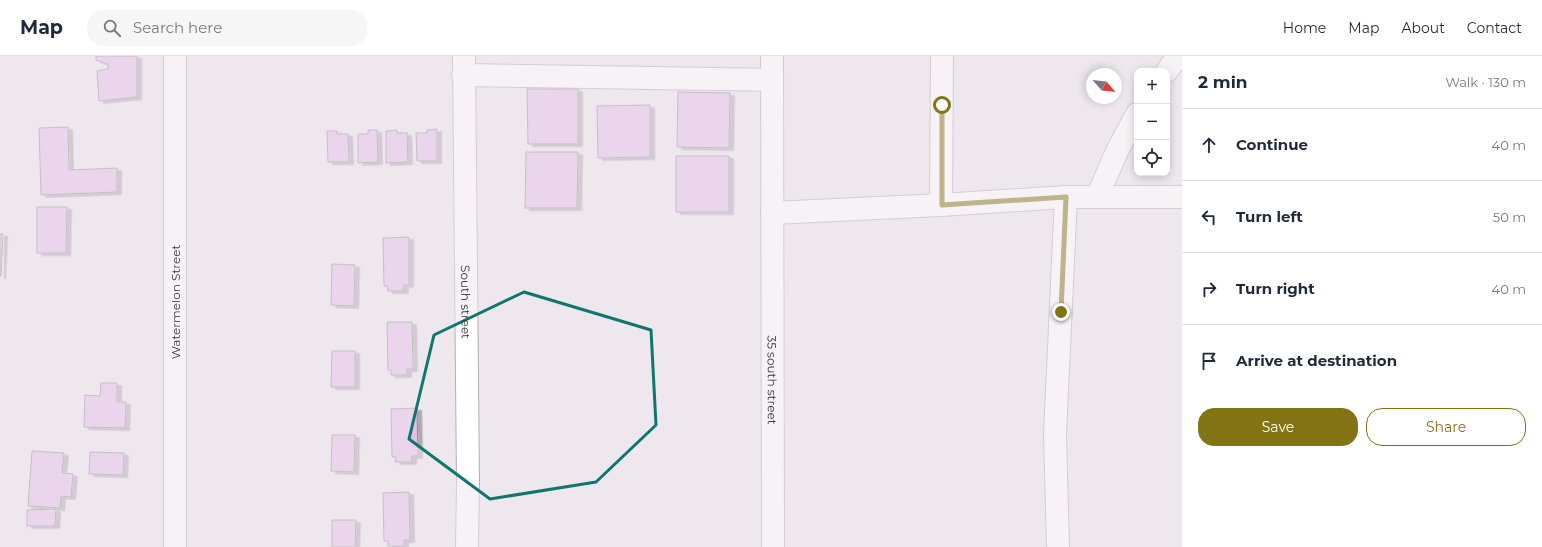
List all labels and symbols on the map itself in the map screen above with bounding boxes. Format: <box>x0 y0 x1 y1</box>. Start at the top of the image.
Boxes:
north arrow <box>1086 68 1122 104</box>
route start <box>933 96 951 114</box>
street label: Watermelon Street <box>168 245 183 359</box>
street label: South street <box>458 265 474 339</box>
route end <box>1052 303 1070 321</box>
street label: 35 south street <box>765 335 780 425</box>

